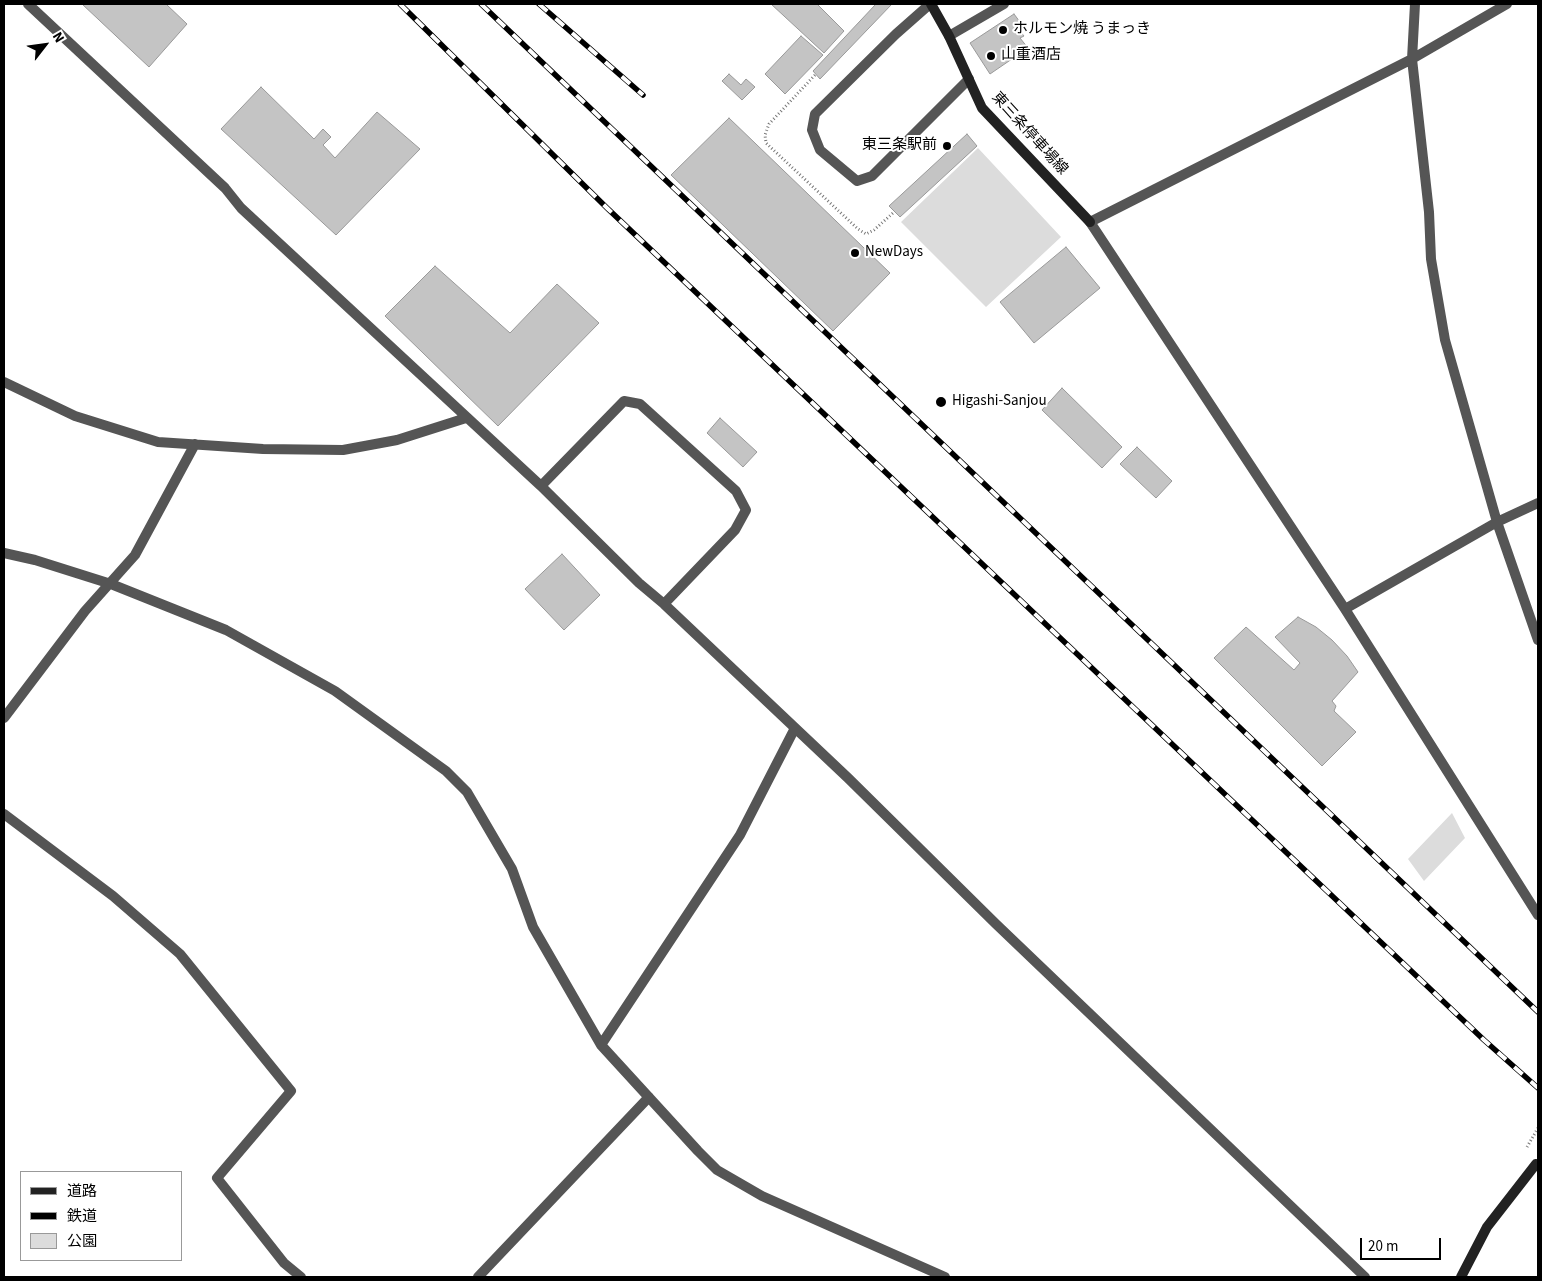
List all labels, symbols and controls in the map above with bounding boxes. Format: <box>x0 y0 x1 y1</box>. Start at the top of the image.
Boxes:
north arrow <box>20 20 70 70</box>
place label: ホルモン焼 うまっき <box>1013 21 1151 39</box>
marker: ホルモン焼 うまっき <box>997 24 1009 36</box>
text: N <box>47 28 69 47</box>
place label: 山重酒店 <box>1001 47 1061 65</box>
marker: 山重酒店 <box>985 50 997 62</box>
street label: 東三条停車場線 <box>987 89 1071 179</box>
place label: 東三条駅前 <box>862 137 937 155</box>
marker: 東三条駅前 <box>941 140 953 152</box>
place label: NewDays <box>865 244 923 262</box>
marker: NewDays <box>849 247 861 259</box>
place label: Higashi-Sanjou <box>952 393 1047 411</box>
marker: Higashi-Sanjou <box>934 395 948 409</box>
legend <box>20 1171 182 1261</box>
text: 道路 <box>67 1181 97 1202</box>
text: 鉄道 <box>67 1206 97 1227</box>
scale bar <box>1362 1228 1443 1260</box>
text: 公園 <box>67 1231 97 1252</box>
text: 20 m <box>1368 1236 1398 1257</box>

